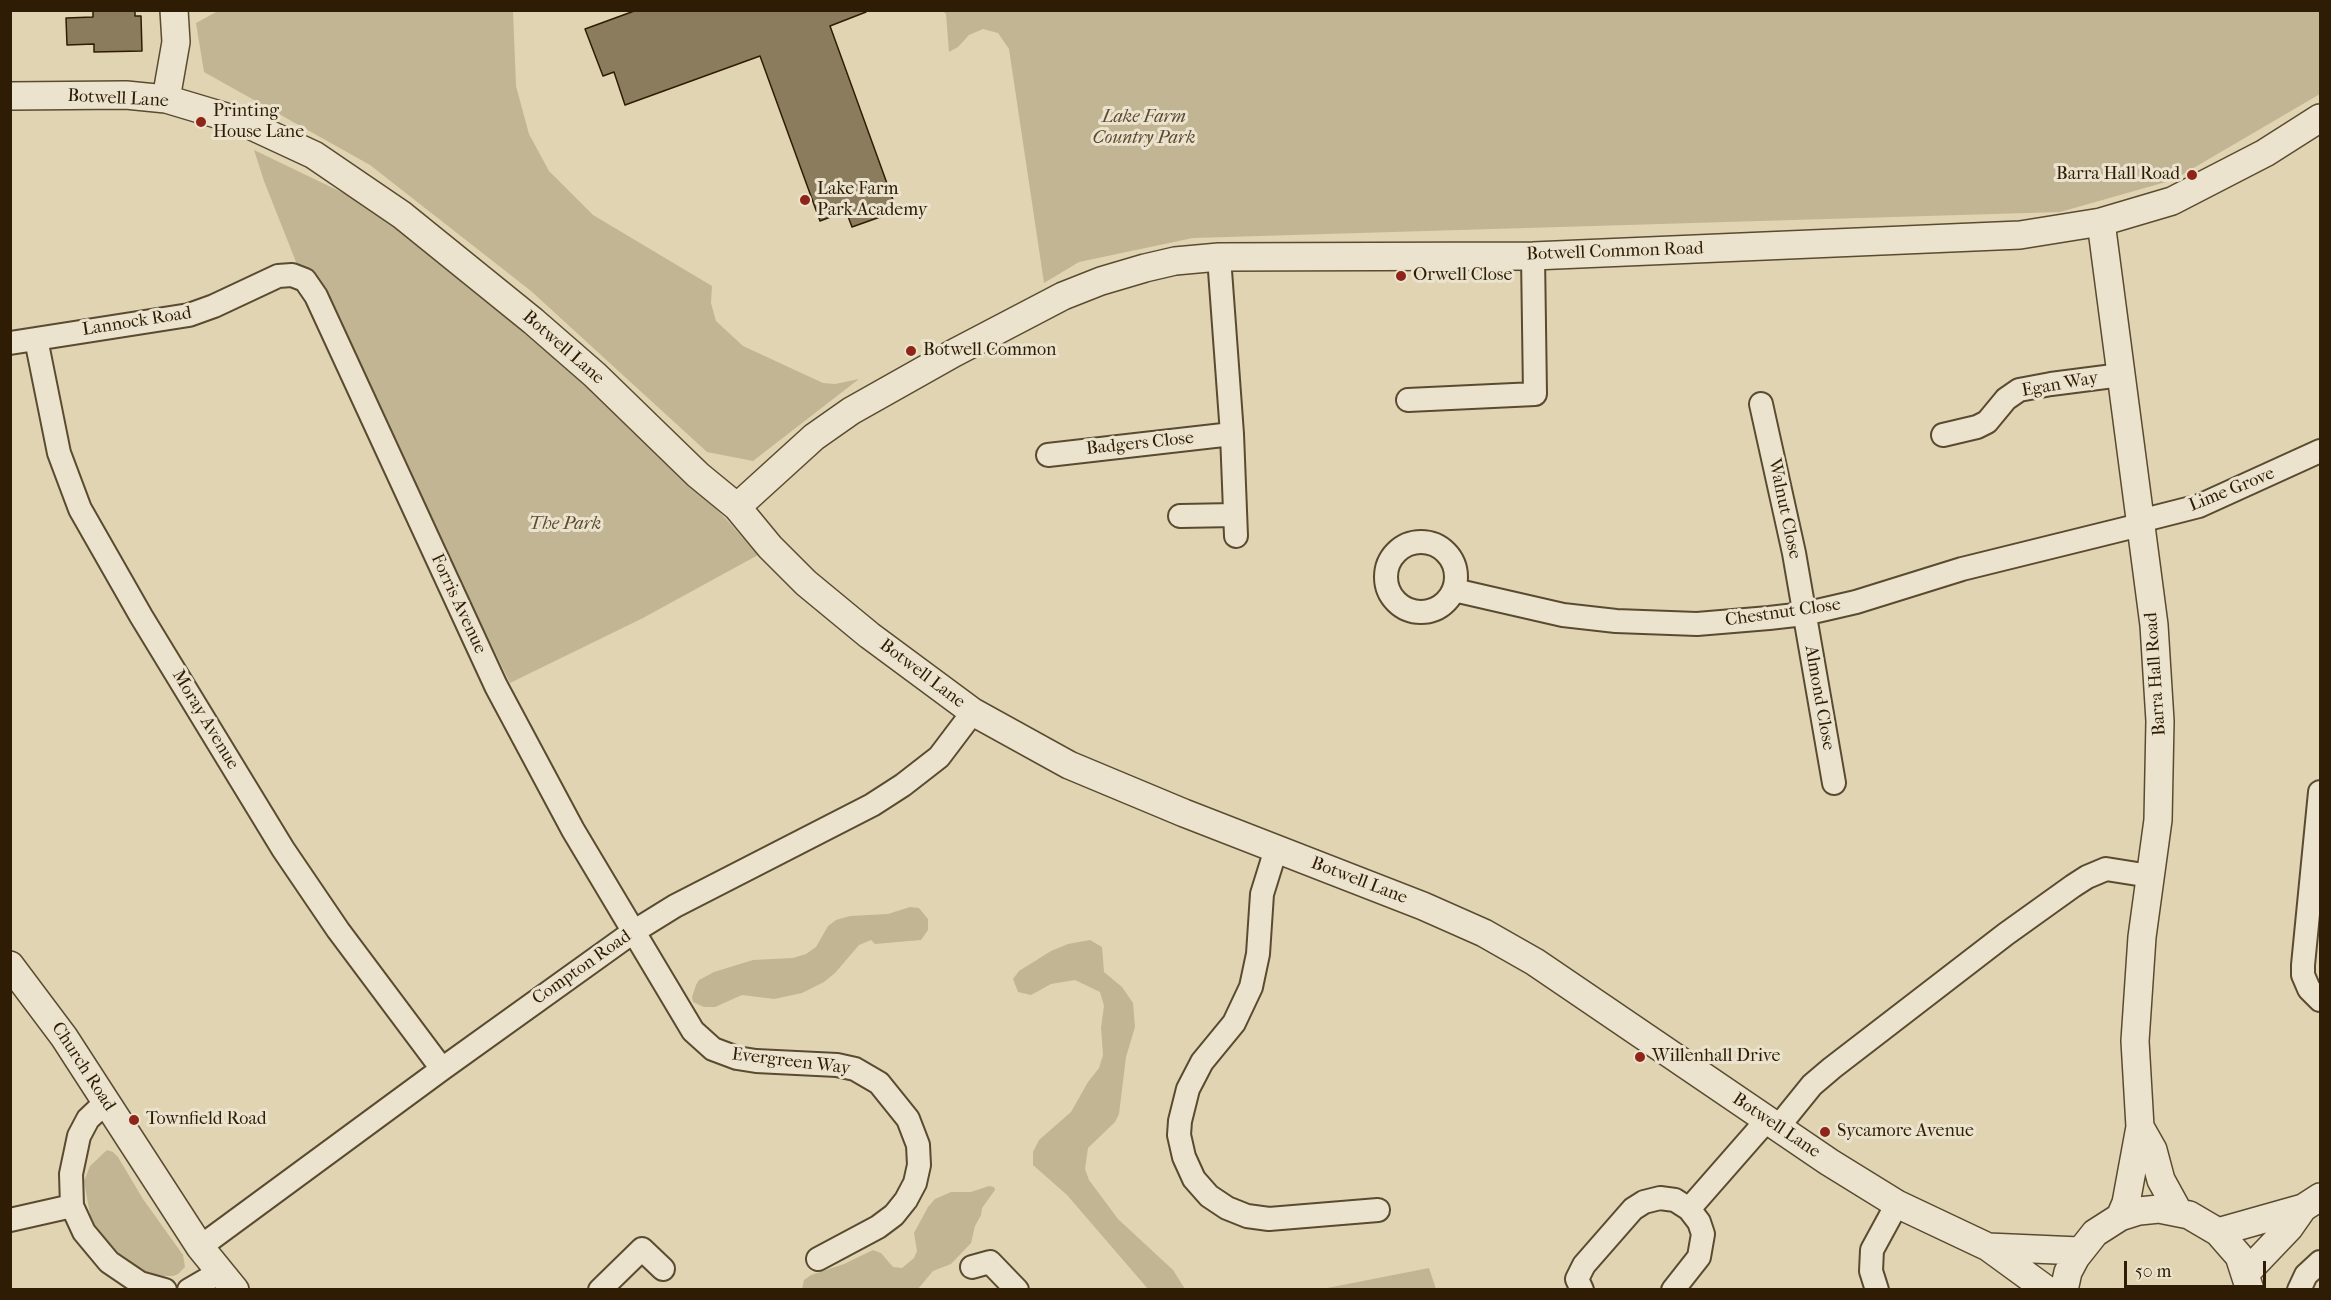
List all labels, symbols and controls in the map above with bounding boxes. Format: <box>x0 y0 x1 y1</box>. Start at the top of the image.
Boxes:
street label: Botwell Lane <box>67 86 169 112</box>
place label: Printing House Lane <box>213 101 304 144</box>
park label: Lake Farm Country Park <box>1093 107 1195 150</box>
marker: Printing House Lane <box>194 115 208 129</box>
place label: Barra Hall Road <box>2056 164 2180 186</box>
marker: Barra Hall Road <box>2185 168 2199 182</box>
place label: Lake Farm Park Academy <box>817 179 927 222</box>
marker: Lake Farm Park Academy <box>798 193 812 207</box>
street label: Botwell Common Road <box>1526 238 1704 266</box>
place label: Orwell Close <box>1413 265 1512 287</box>
marker: Orwell Close <box>1394 269 1408 283</box>
street label: Lannock Road <box>81 303 193 341</box>
street label: Botwell Lane <box>518 307 608 389</box>
place label: Botwell Common <box>923 340 1056 362</box>
marker: Botwell Common <box>904 344 918 358</box>
street label: Egan Way <box>2020 368 2100 402</box>
street label: Badgers Close <box>1085 428 1195 460</box>
street label: Walnut Close <box>1763 457 1805 561</box>
street label: Lime Grove <box>2186 463 2278 517</box>
park label: The Park <box>529 514 601 536</box>
street label: Forris Avenue <box>425 551 491 657</box>
street label: Chestnut Close <box>1724 594 1842 632</box>
street label: Barra Hall Road <box>2141 611 2171 737</box>
street label: Botwell Lane <box>875 635 969 713</box>
street label: Almond Close <box>1799 644 1839 752</box>
street label: Moray Avenue <box>167 666 243 774</box>
street label: Botwell Lane <box>1308 853 1410 909</box>
street label: Compton Road <box>528 926 636 1010</box>
street label: Church Road <box>46 1018 120 1116</box>
street label: Evergreen Way <box>730 1044 852 1080</box>
place label: Willenhall Drive <box>1652 1046 1780 1068</box>
marker: Willenhall Drive <box>1633 1050 1647 1064</box>
street label: Botwell Lane <box>1728 1089 1824 1163</box>
place label: Townfield Road <box>146 1109 267 1131</box>
marker: Townfield Road <box>127 1113 141 1127</box>
place label: Sycamore Avenue <box>1837 1121 1974 1143</box>
marker: Sycamore Avenue <box>1818 1125 1832 1139</box>
scale bar <box>2127 1249 2270 1287</box>
text: 50 m <box>2135 1261 2171 1282</box>

